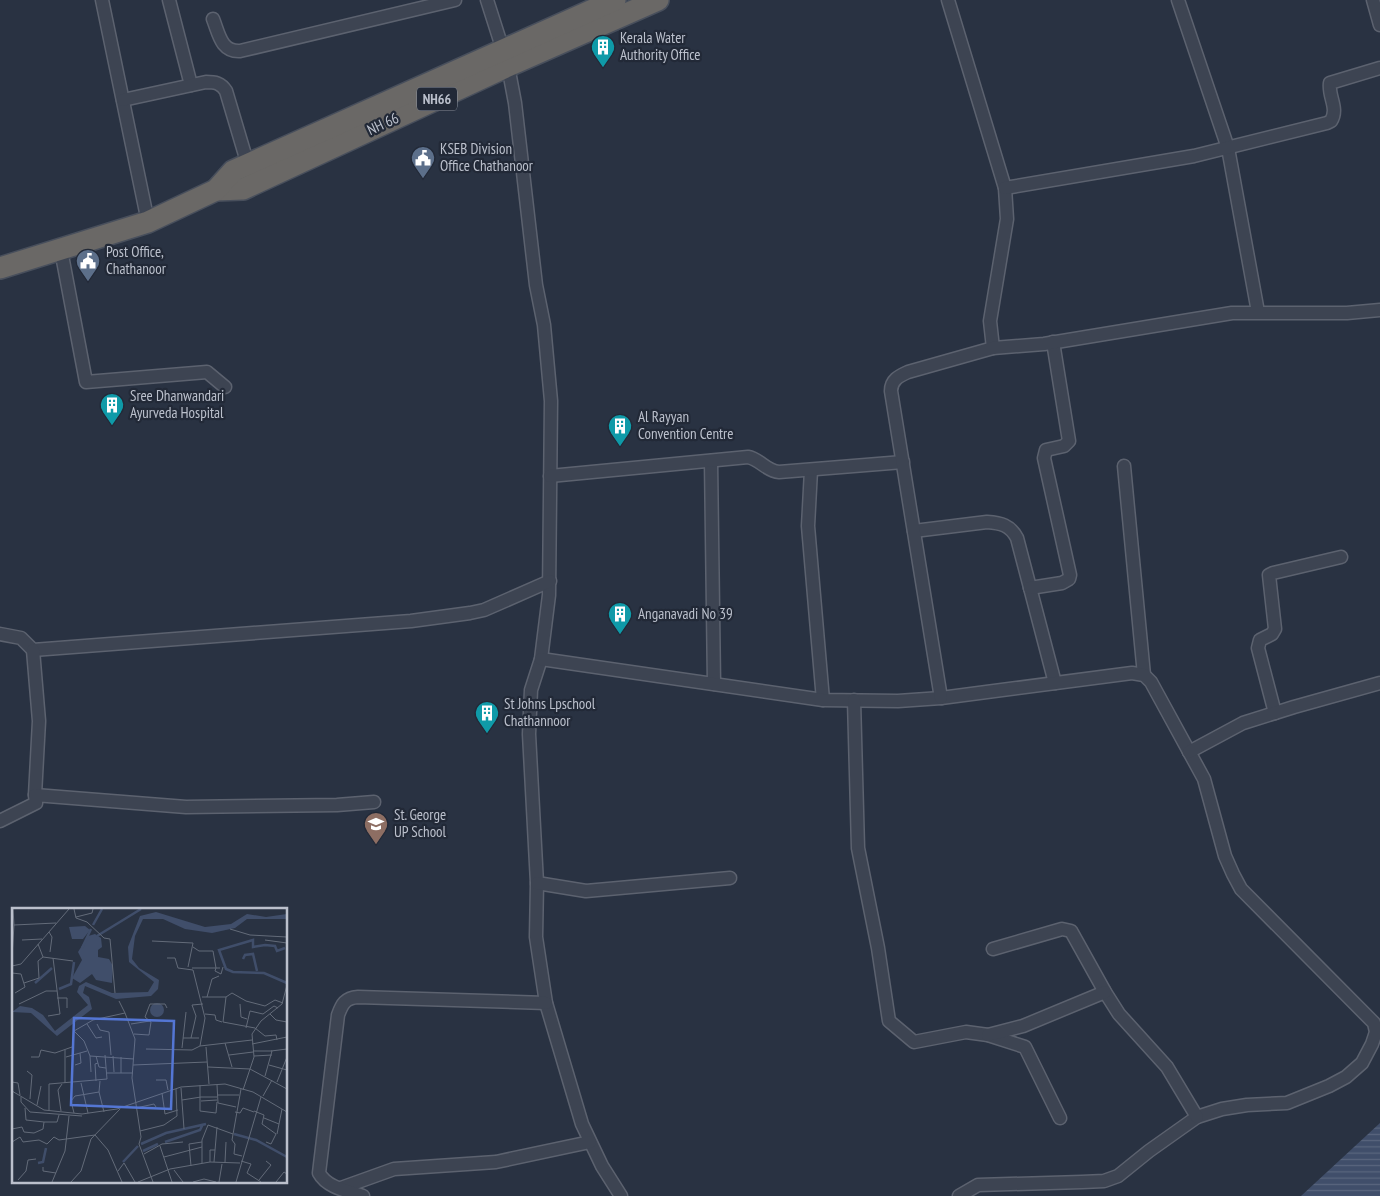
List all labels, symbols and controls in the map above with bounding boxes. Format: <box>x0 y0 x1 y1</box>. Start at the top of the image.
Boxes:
place label: Kerala Water Authority Office <box>620 28 701 64</box>
building icon: Kerala Water Authority Office <box>590 34 616 68</box>
road number: NH66 <box>417 88 457 110</box>
street label: NH 66 <box>364 108 402 139</box>
place label: KSEB Division Office Chathanoor <box>440 139 534 175</box>
public building icon: KSEB Division Office Chathanoor <box>410 145 436 179</box>
place label: Post Office, Chathanoor <box>106 242 167 278</box>
public building icon: Post Office, Chathanoor <box>75 248 101 282</box>
place label: Sree Dhanwandari Ayurveda Hospital <box>130 386 224 422</box>
building icon: Sree Dhanwandari Ayurveda Hospital <box>99 392 125 426</box>
place label: Al Rayyan Convention Centre <box>638 407 733 443</box>
building icon: Al Rayyan Convention Centre <box>607 413 633 447</box>
building icon: Anganavadi No 39 <box>607 601 633 635</box>
place label: Anganavadi No 39 <box>638 604 733 623</box>
place label: St Johns Lpschool Chathannoor <box>504 694 596 730</box>
building icon: St Johns Lpschool Chathannoor <box>474 700 500 734</box>
place label: St. George UP School <box>394 805 447 841</box>
school or university icon: St. George UP School <box>363 811 389 845</box>
inset map <box>12 908 288 1184</box>

